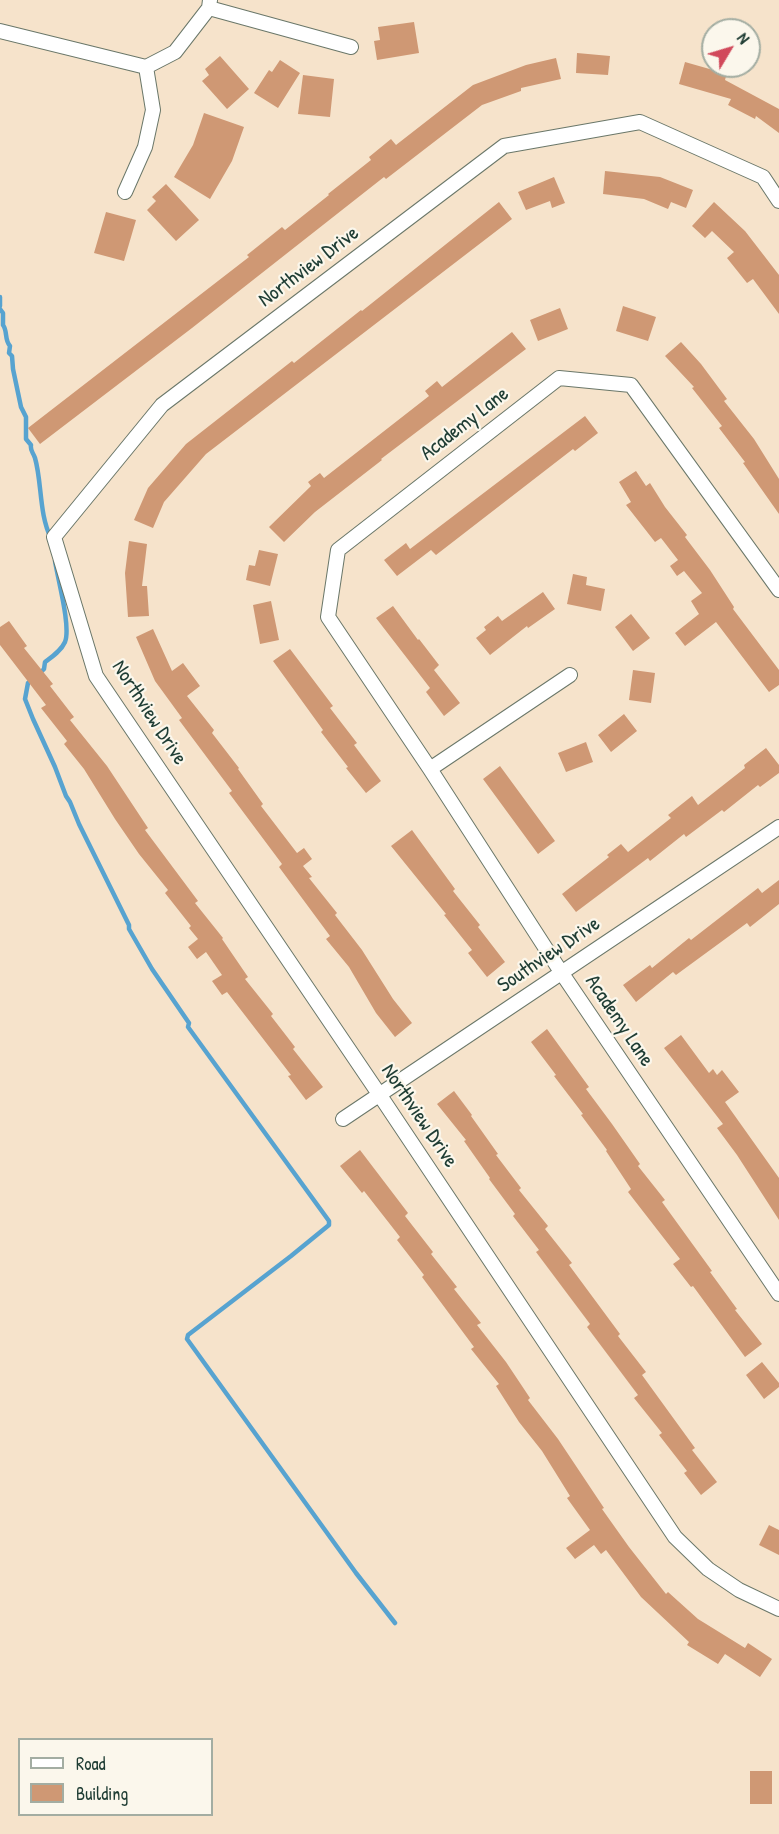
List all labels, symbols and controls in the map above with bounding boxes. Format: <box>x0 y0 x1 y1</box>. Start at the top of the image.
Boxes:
north arrow <box>701 18 761 78</box>
text: N <box>732 28 755 48</box>
street label: Northview Drive <box>254 221 364 313</box>
street label: Academy Lane <box>416 382 514 466</box>
street label: Northview Drive <box>106 656 192 770</box>
street label: Southview Drive <box>493 912 605 998</box>
street label: Academy Lane <box>579 970 659 1072</box>
street label: Northview Drive <box>375 1060 463 1172</box>
legend <box>18 1738 213 1816</box>
text: Road <box>76 1751 106 1776</box>
text: Building <box>76 1781 128 1806</box>

